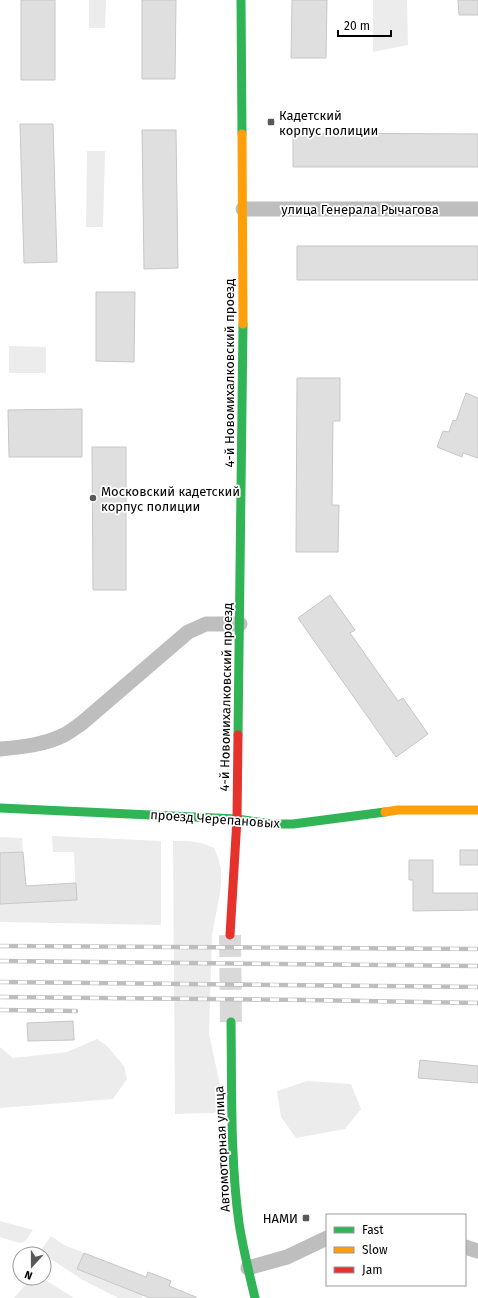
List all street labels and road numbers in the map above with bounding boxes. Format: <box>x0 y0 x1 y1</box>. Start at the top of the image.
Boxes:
street label: улица Генерала Рычагова <box>281 202 439 217</box>
street label: 4-й Новомихалковский проезд <box>222 279 237 467</box>
street label: 4-й Новомихалковский проезд <box>217 602 235 792</box>
street label: проезд Черепановых <box>150 807 281 831</box>
street label: Автомоторная улица <box>211 1086 233 1212</box>

